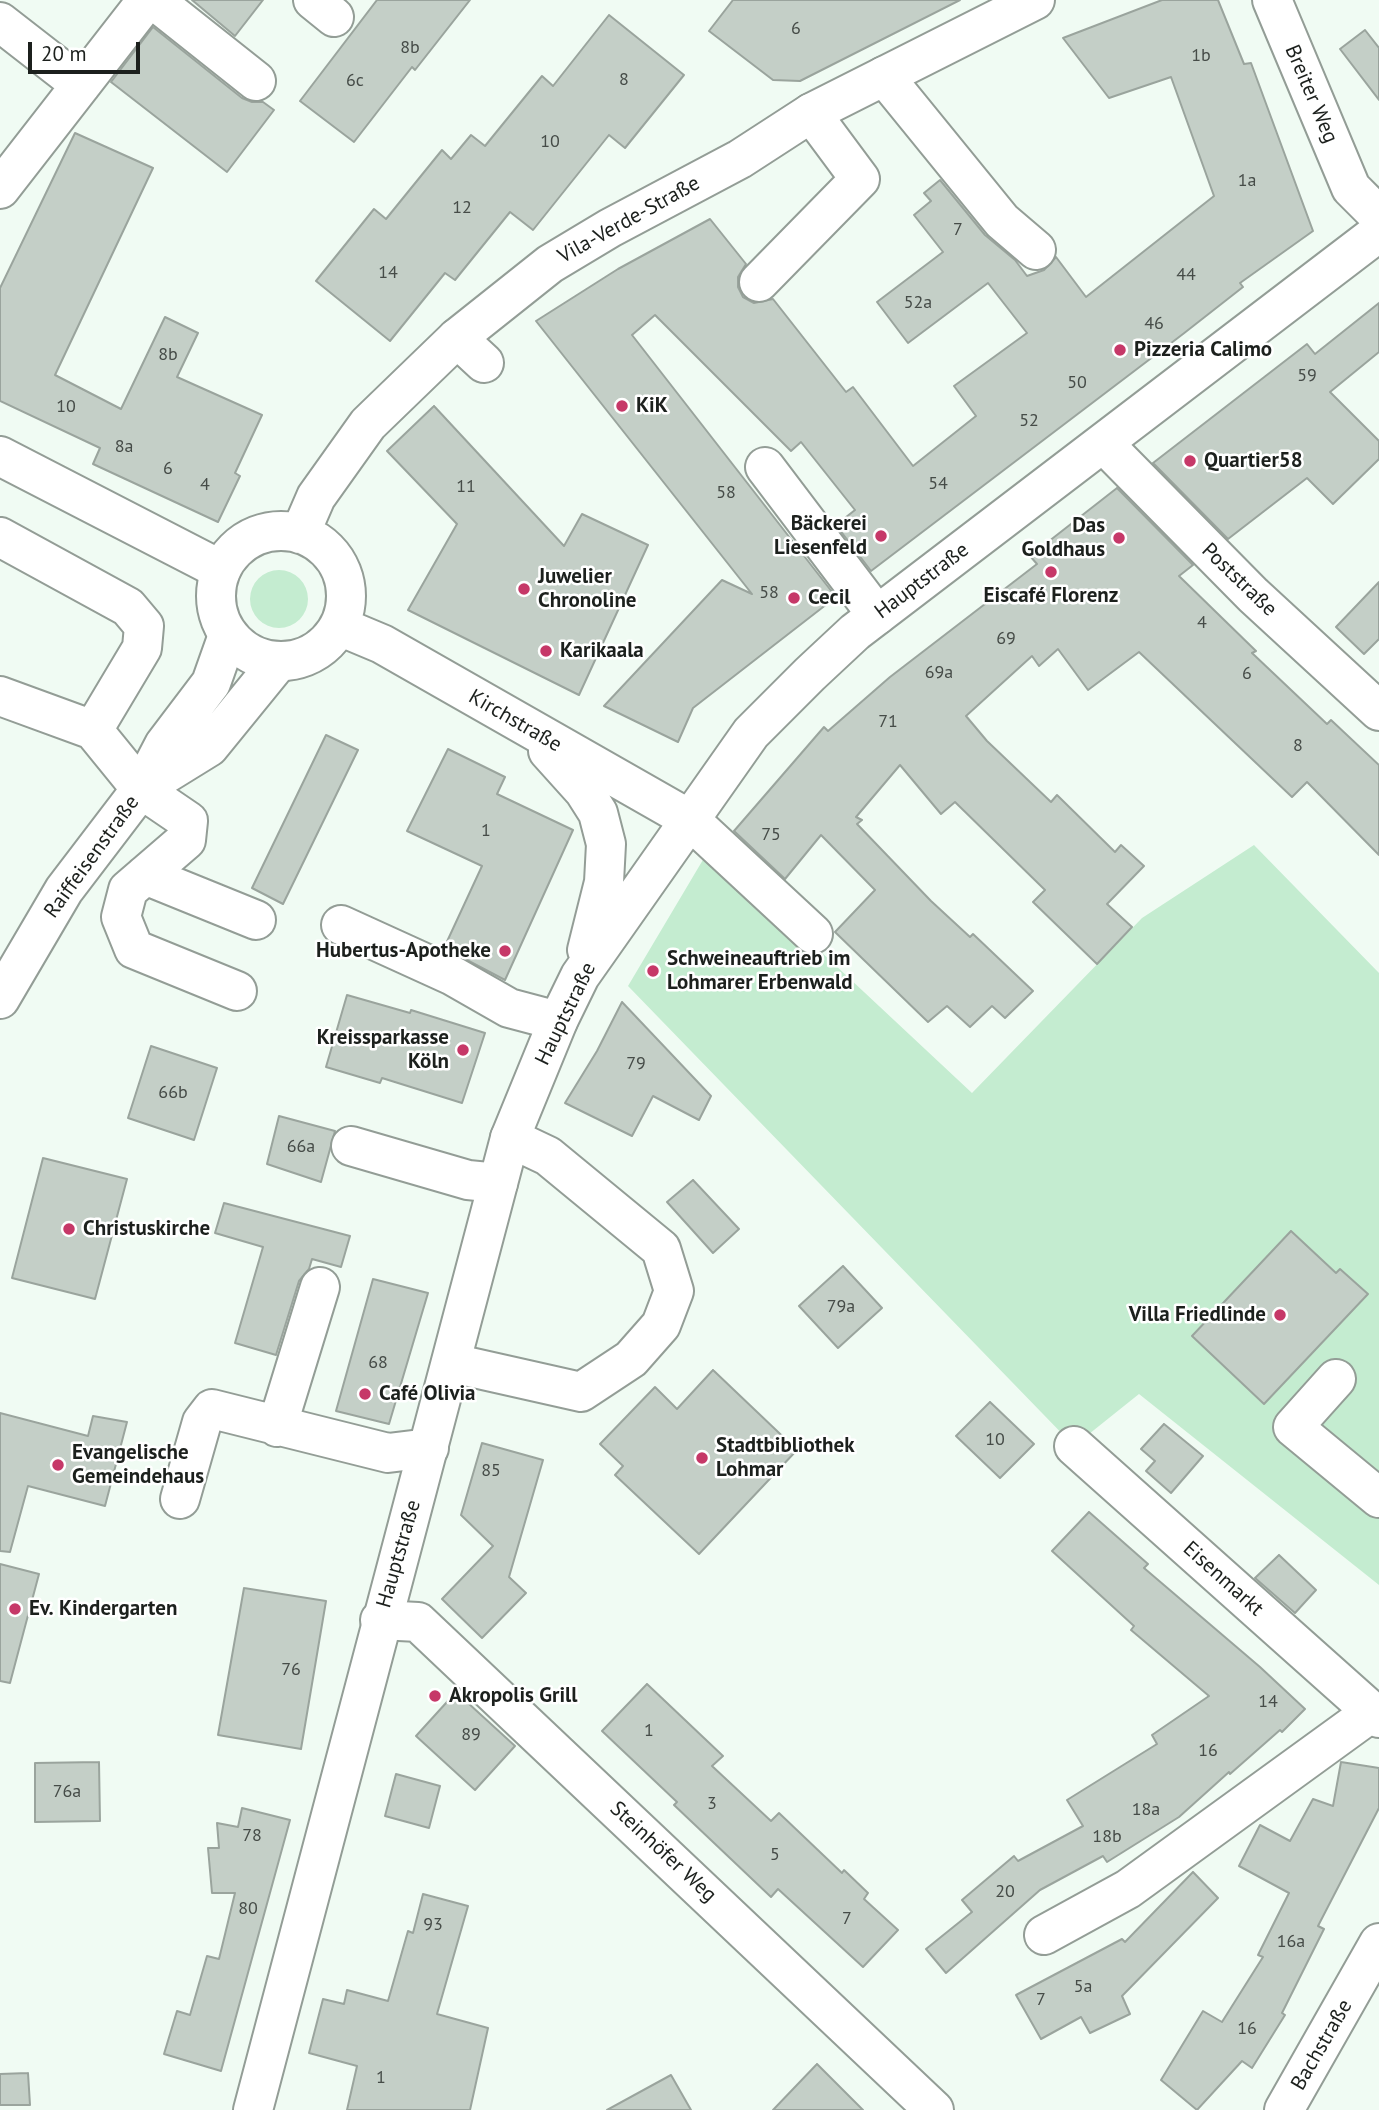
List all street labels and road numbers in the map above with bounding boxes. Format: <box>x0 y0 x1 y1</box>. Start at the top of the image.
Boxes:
street label: Breiter Weg <box>1279 41 1343 147</box>
street label: Vila-Verde-Straße <box>554 171 704 269</box>
street label: Hauptstraße <box>870 538 974 624</box>
street label: Poststraße <box>1196 538 1282 622</box>
street label: Kirchstraße <box>464 684 566 758</box>
street label: Raiffeisenstraße <box>39 791 145 923</box>
street label: Hauptstraße <box>530 959 602 1069</box>
street label: Hauptstraße <box>372 1497 426 1611</box>
street label: Eisenmarkt <box>1178 1536 1268 1622</box>
street label: Steinhöfer Weg <box>605 1796 721 1908</box>
street label: Bachstraße <box>1286 1995 1358 2095</box>

